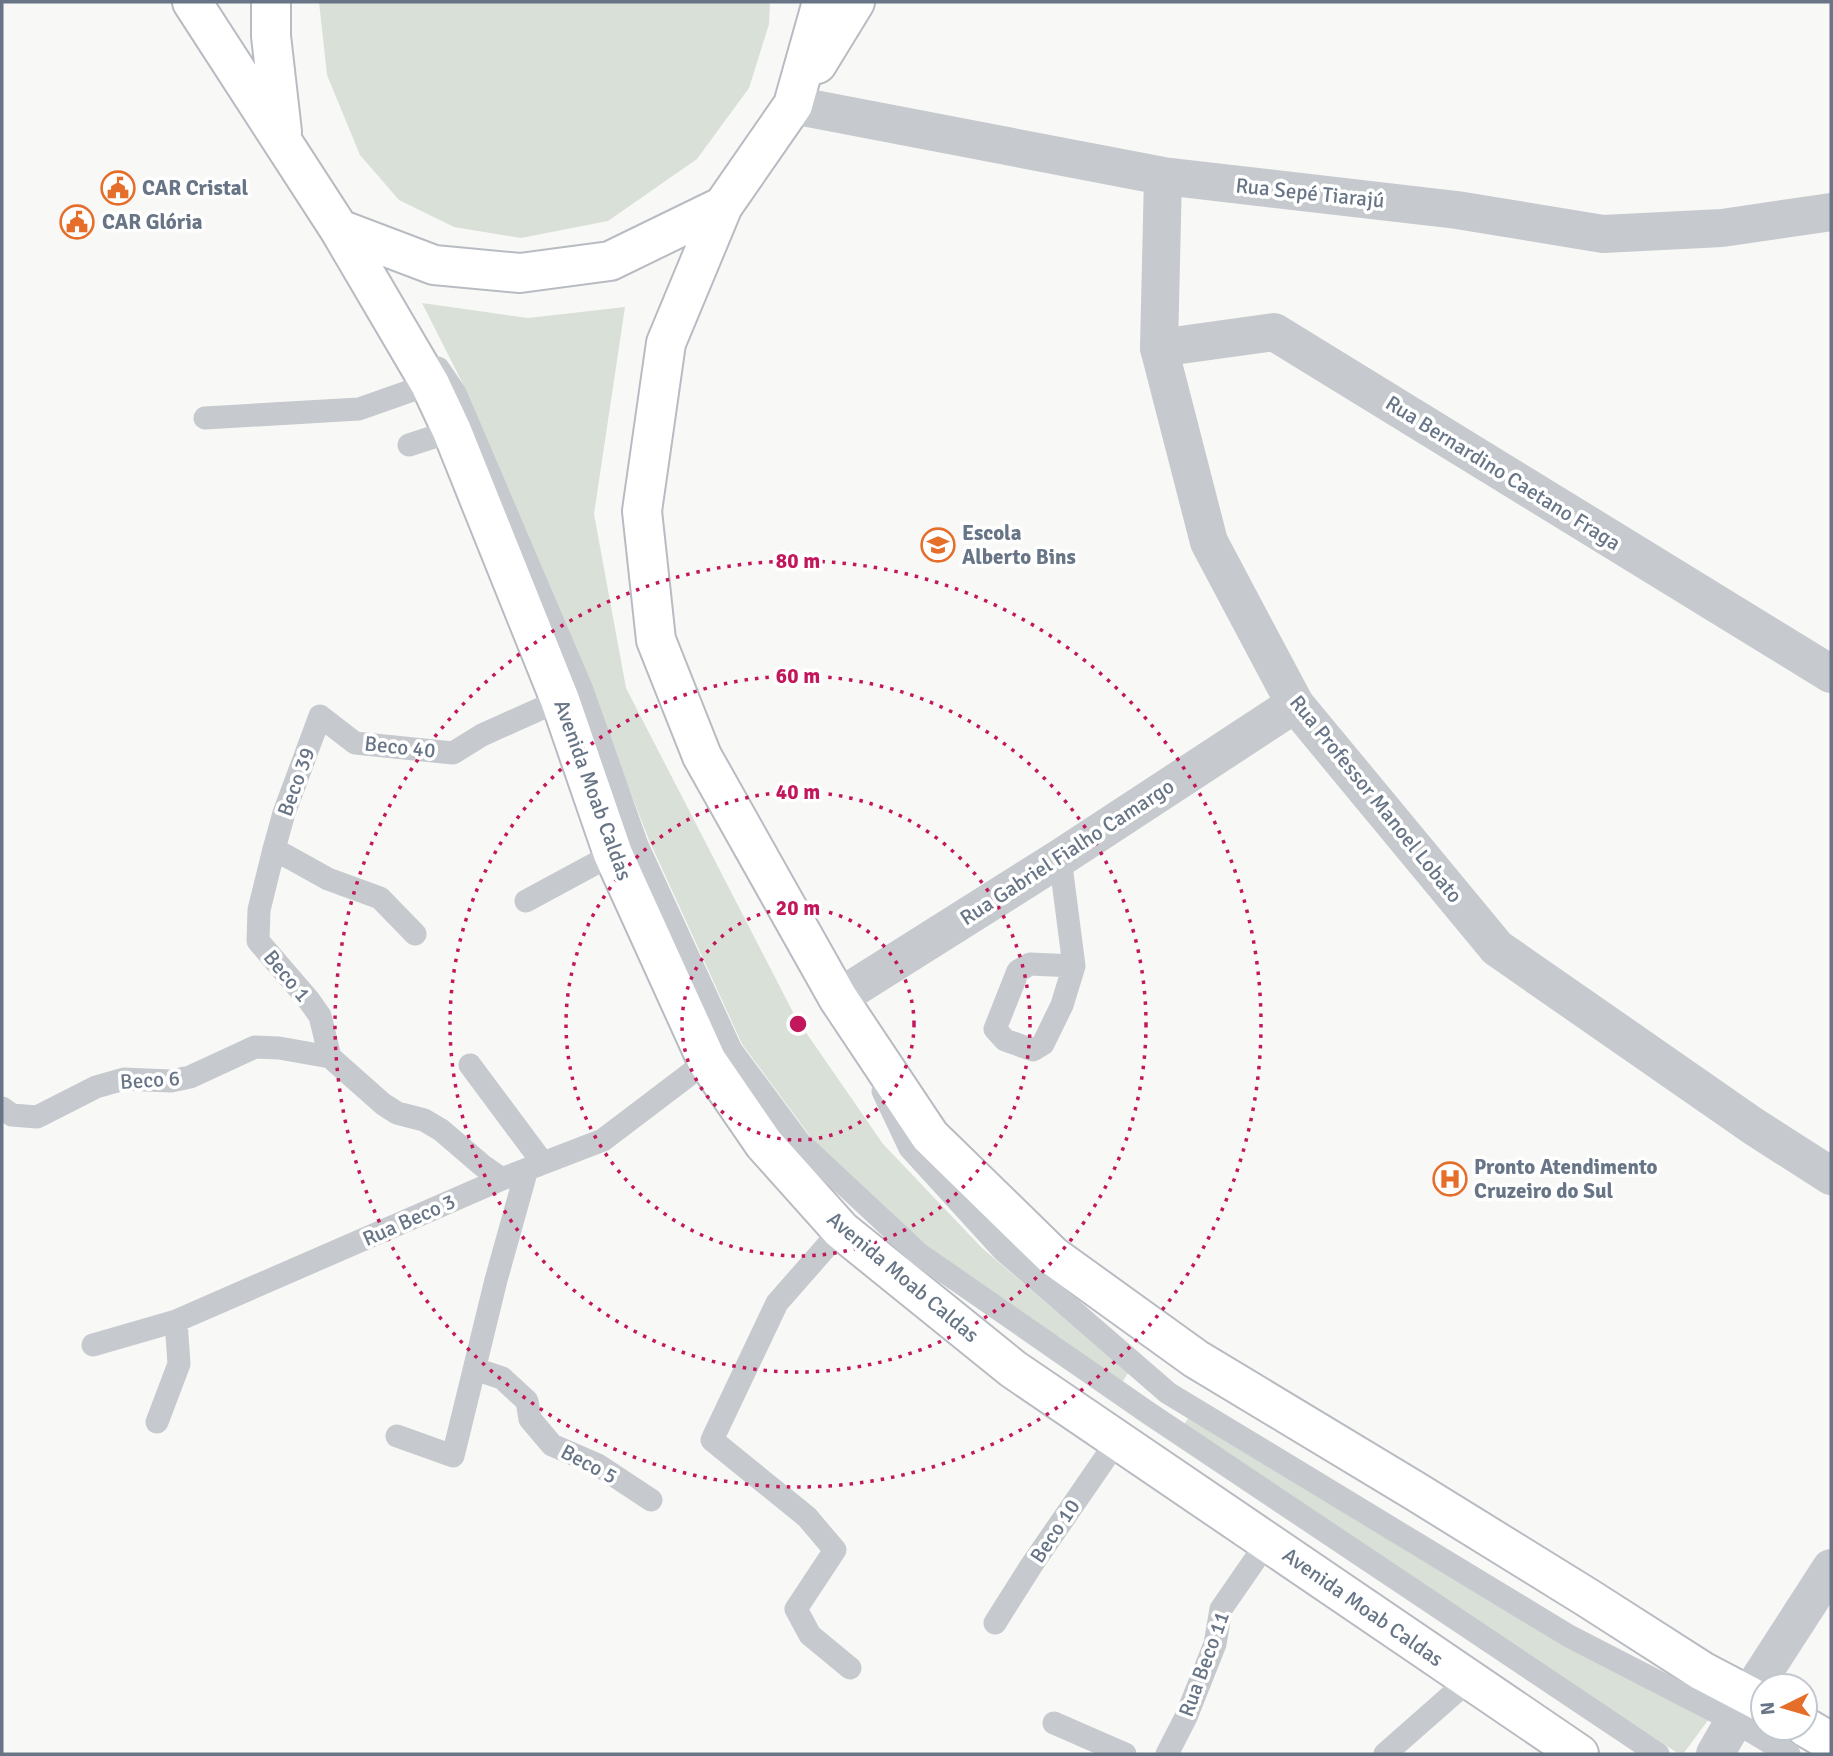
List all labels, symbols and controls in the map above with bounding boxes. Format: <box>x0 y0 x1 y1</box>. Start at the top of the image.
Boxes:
public building icon: CAR Cristal <box>99 169 137 207</box>
street label: Rua Sepé Tiarajú <box>1234 172 1386 214</box>
place label: CAR Cristal <box>142 175 249 201</box>
public building icon: CAR Glória <box>58 203 96 241</box>
place label: CAR Glória <box>102 209 203 235</box>
street label: Rua Bernardino Caetano Fraga <box>1381 390 1625 556</box>
place label: Escola Alberto Bins <box>962 520 1076 570</box>
school or university icon: Escola Alberto Bins <box>919 526 957 564</box>
text: 80 m <box>776 548 820 574</box>
text: 60 m <box>776 663 820 689</box>
street label: Rua Professor Manoel Lobato <box>1284 690 1468 908</box>
street label: Avenida Moab Caldas <box>548 696 638 884</box>
street label: Beco 40 <box>363 730 437 764</box>
street label: Beco 39 <box>272 744 320 820</box>
street label: Rua Gabriel Fialho Camargo <box>955 773 1179 931</box>
text: 40 m <box>776 779 820 805</box>
text: 20 m <box>776 895 820 921</box>
street label: Beco 1 <box>258 945 316 1007</box>
centre of rings <box>786 1012 810 1036</box>
street label: Beco 6 <box>119 1065 181 1095</box>
place label: Pronto Atendimento Cruzeiro do Sul <box>1474 1154 1658 1204</box>
hospital icon: Pronto Atendimento Cruzeiro do Sul <box>1431 1160 1469 1198</box>
street label: Rua Beco 3 <box>359 1188 459 1252</box>
street label: Avenida Moab Caldas <box>822 1206 984 1348</box>
street label: Beco 5 <box>556 1438 622 1490</box>
street label: Beco 10 <box>1024 1494 1086 1568</box>
street label: Avenida Moab Caldas <box>1278 1542 1448 1672</box>
street label: Rua Beco 11 <box>1173 1608 1235 1720</box>
north arrow <box>1749 1672 1819 1742</box>
text: N <box>1756 1701 1781 1716</box>

